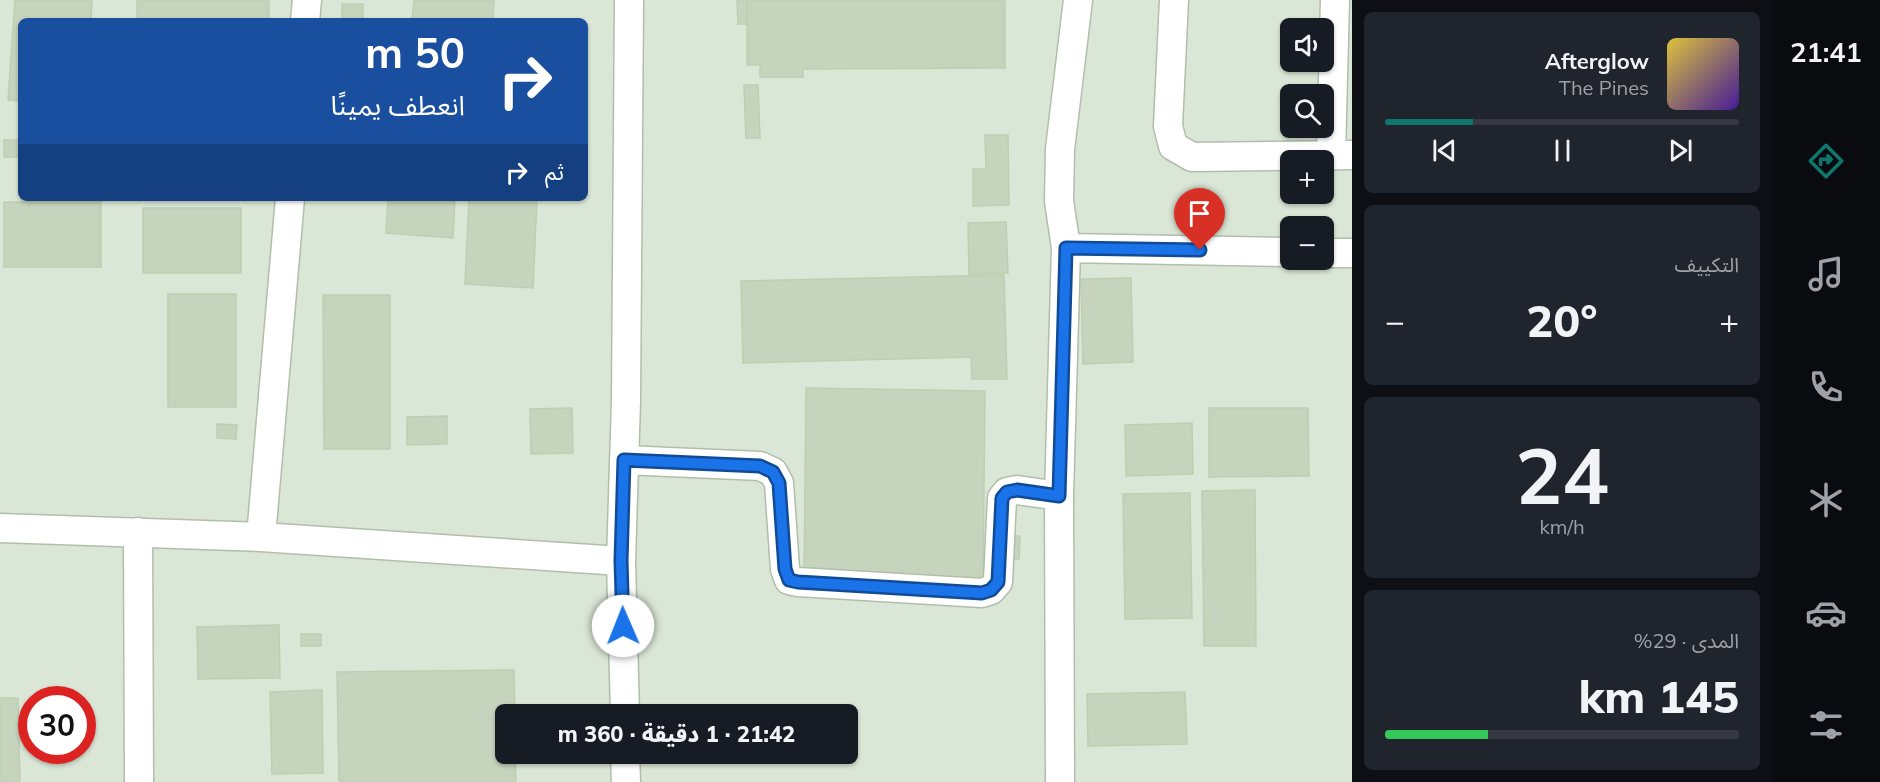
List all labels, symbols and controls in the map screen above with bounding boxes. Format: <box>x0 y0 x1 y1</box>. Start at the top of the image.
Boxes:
map controls <box>1280 18 1334 270</box>
button: sound <box>1280 18 1334 72</box>
text: 50 m <box>365 26 465 79</box>
text: 21:41 <box>1790 35 1862 69</box>
icon: right <box>486 42 564 120</box>
text: Afterglow <box>1545 47 1649 75</box>
text: The Pines <box>1559 75 1649 100</box>
button: search <box>1280 84 1334 138</box>
text: انعطف يمينًا <box>331 88 465 122</box>
icon: previous <box>1428 134 1461 167</box>
icon: pause <box>1546 134 1579 167</box>
icon: next <box>1664 134 1697 167</box>
icon: directions <box>1805 140 1847 182</box>
button: + <box>1280 150 1334 204</box>
icon: right <box>500 156 533 189</box>
text: ثم <box>545 158 564 186</box>
pin <box>1174 188 1225 250</box>
icon: arrive <box>1183 197 1216 230</box>
button: − <box>1280 216 1334 270</box>
text: التكييف <box>1675 252 1739 277</box>
icon: music <box>1805 253 1847 295</box>
text: 20° <box>1526 292 1598 348</box>
text: − <box>1385 300 1405 341</box>
text: + <box>1719 300 1739 341</box>
icon: phone <box>1805 366 1847 408</box>
text: 24 <box>1515 426 1609 524</box>
icon: climate <box>1805 479 1847 521</box>
text: km/h <box>1539 514 1585 539</box>
icon: car <box>1805 592 1847 634</box>
position arrow <box>591 594 655 658</box>
text: المدى · 29% <box>1634 628 1739 653</box>
text: 145 km <box>1578 668 1739 724</box>
speed limit sign: 30 <box>18 686 96 764</box>
icon: filters <box>1805 704 1847 746</box>
text: 21:42 · 1 دقيقة · 360 m <box>558 720 795 748</box>

